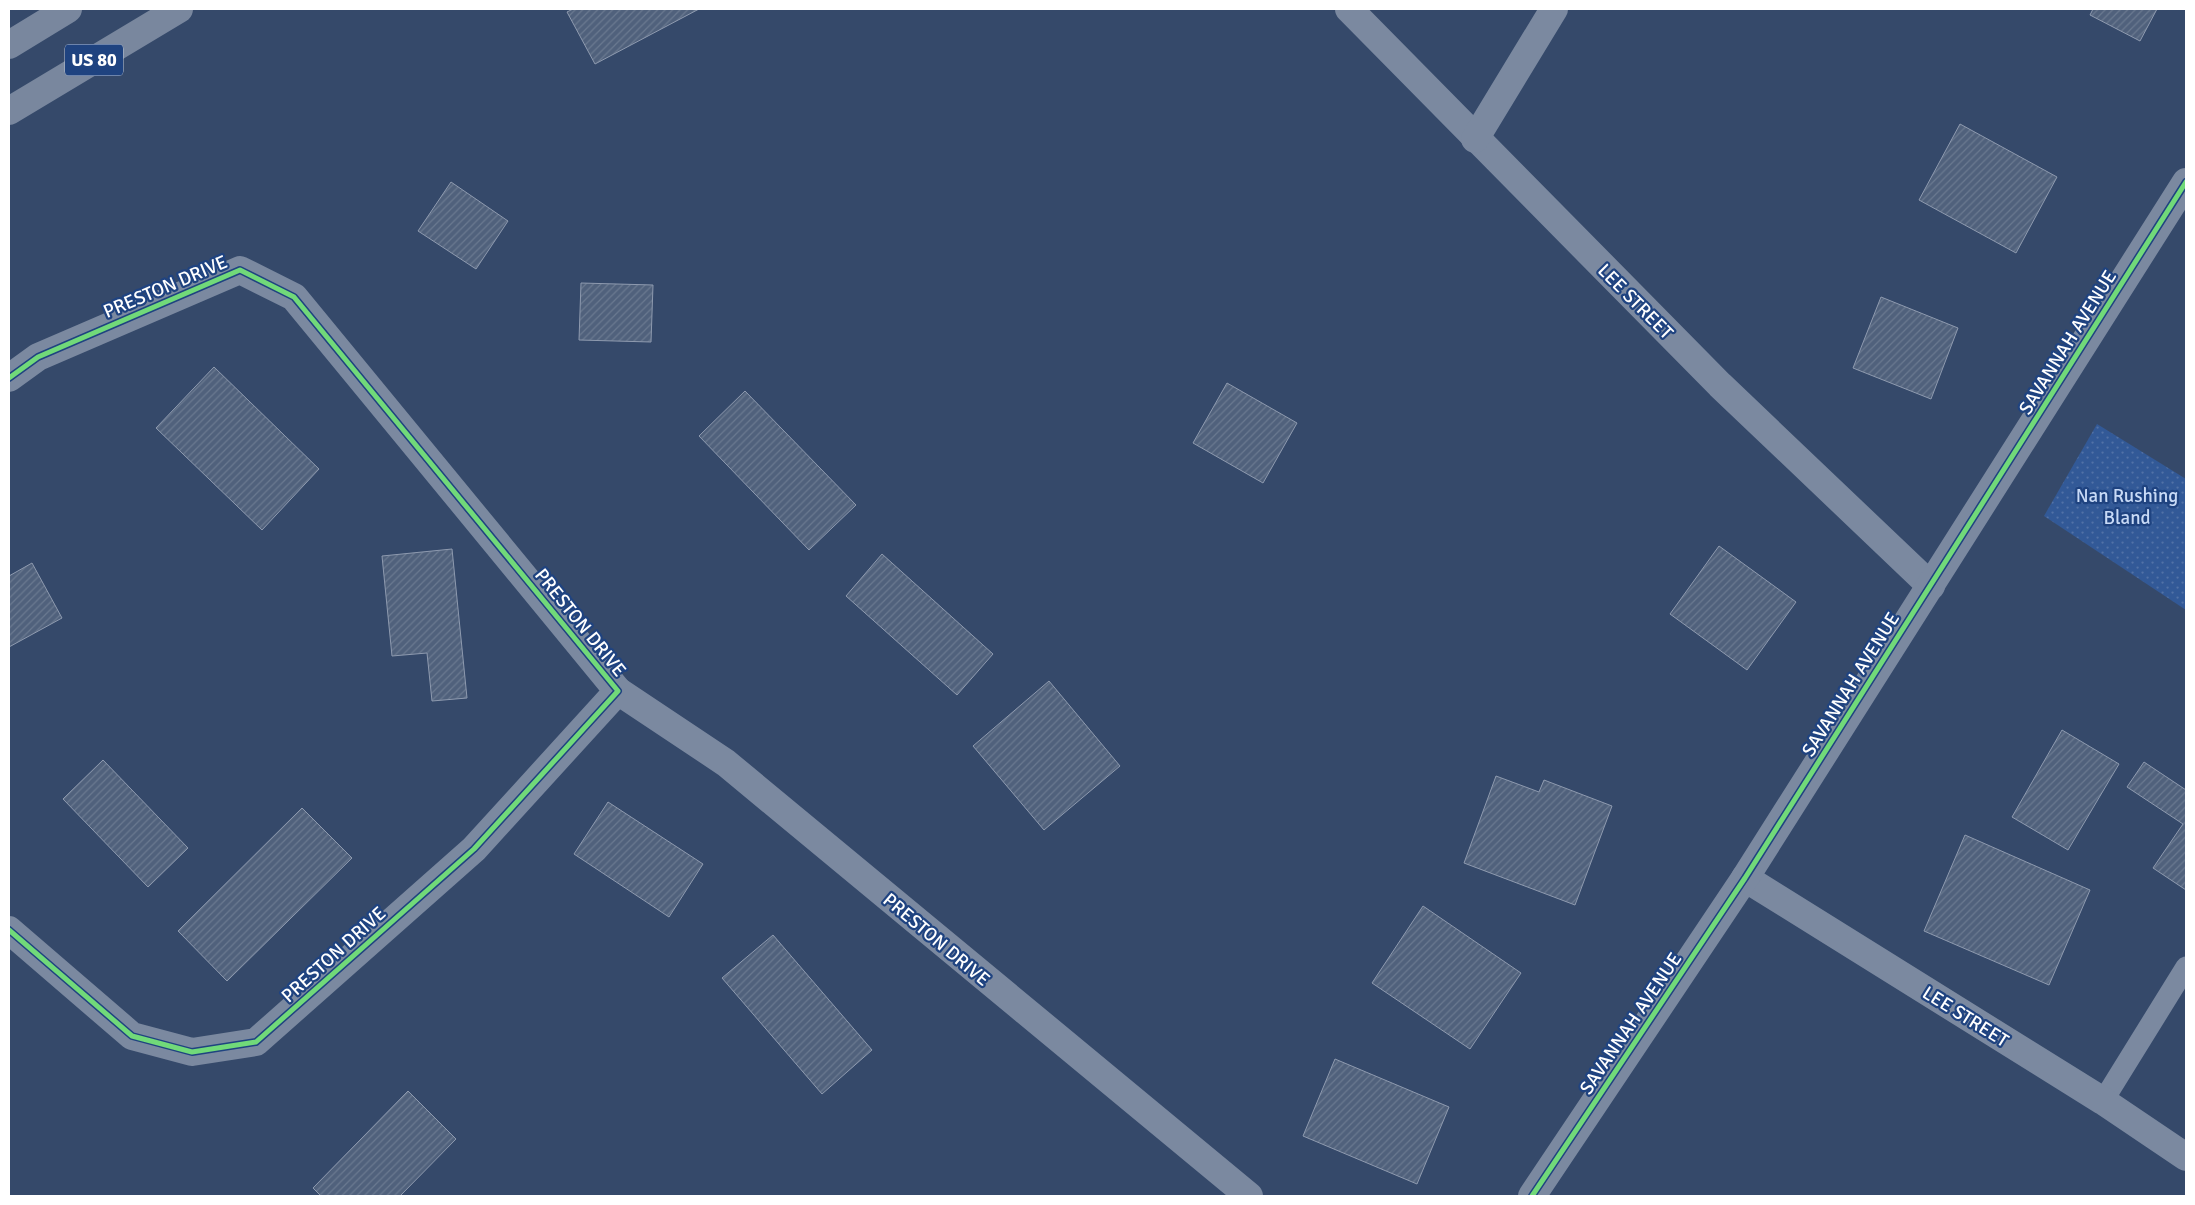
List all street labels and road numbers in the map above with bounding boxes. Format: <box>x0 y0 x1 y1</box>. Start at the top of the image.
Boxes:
road number: US 80 <box>65 44 123 76</box>
street label: PRESTON DRIVE <box>100 250 231 324</box>
street label: LEE STREET <box>1592 259 1679 345</box>
street label: SAVANNAH AVENUE <box>2014 266 2122 419</box>
street label: PRESTON DRIVE <box>529 564 631 682</box>
street label: SAVANNAH AVENUE <box>1797 608 1905 761</box>
street label: PRESTON DRIVE <box>878 888 995 992</box>
street label: PRESTON DRIVE <box>276 902 391 1008</box>
street label: SAVANNAH AVENUE <box>1574 948 1687 1099</box>
street label: LEE STREET <box>1918 981 2014 1053</box>

